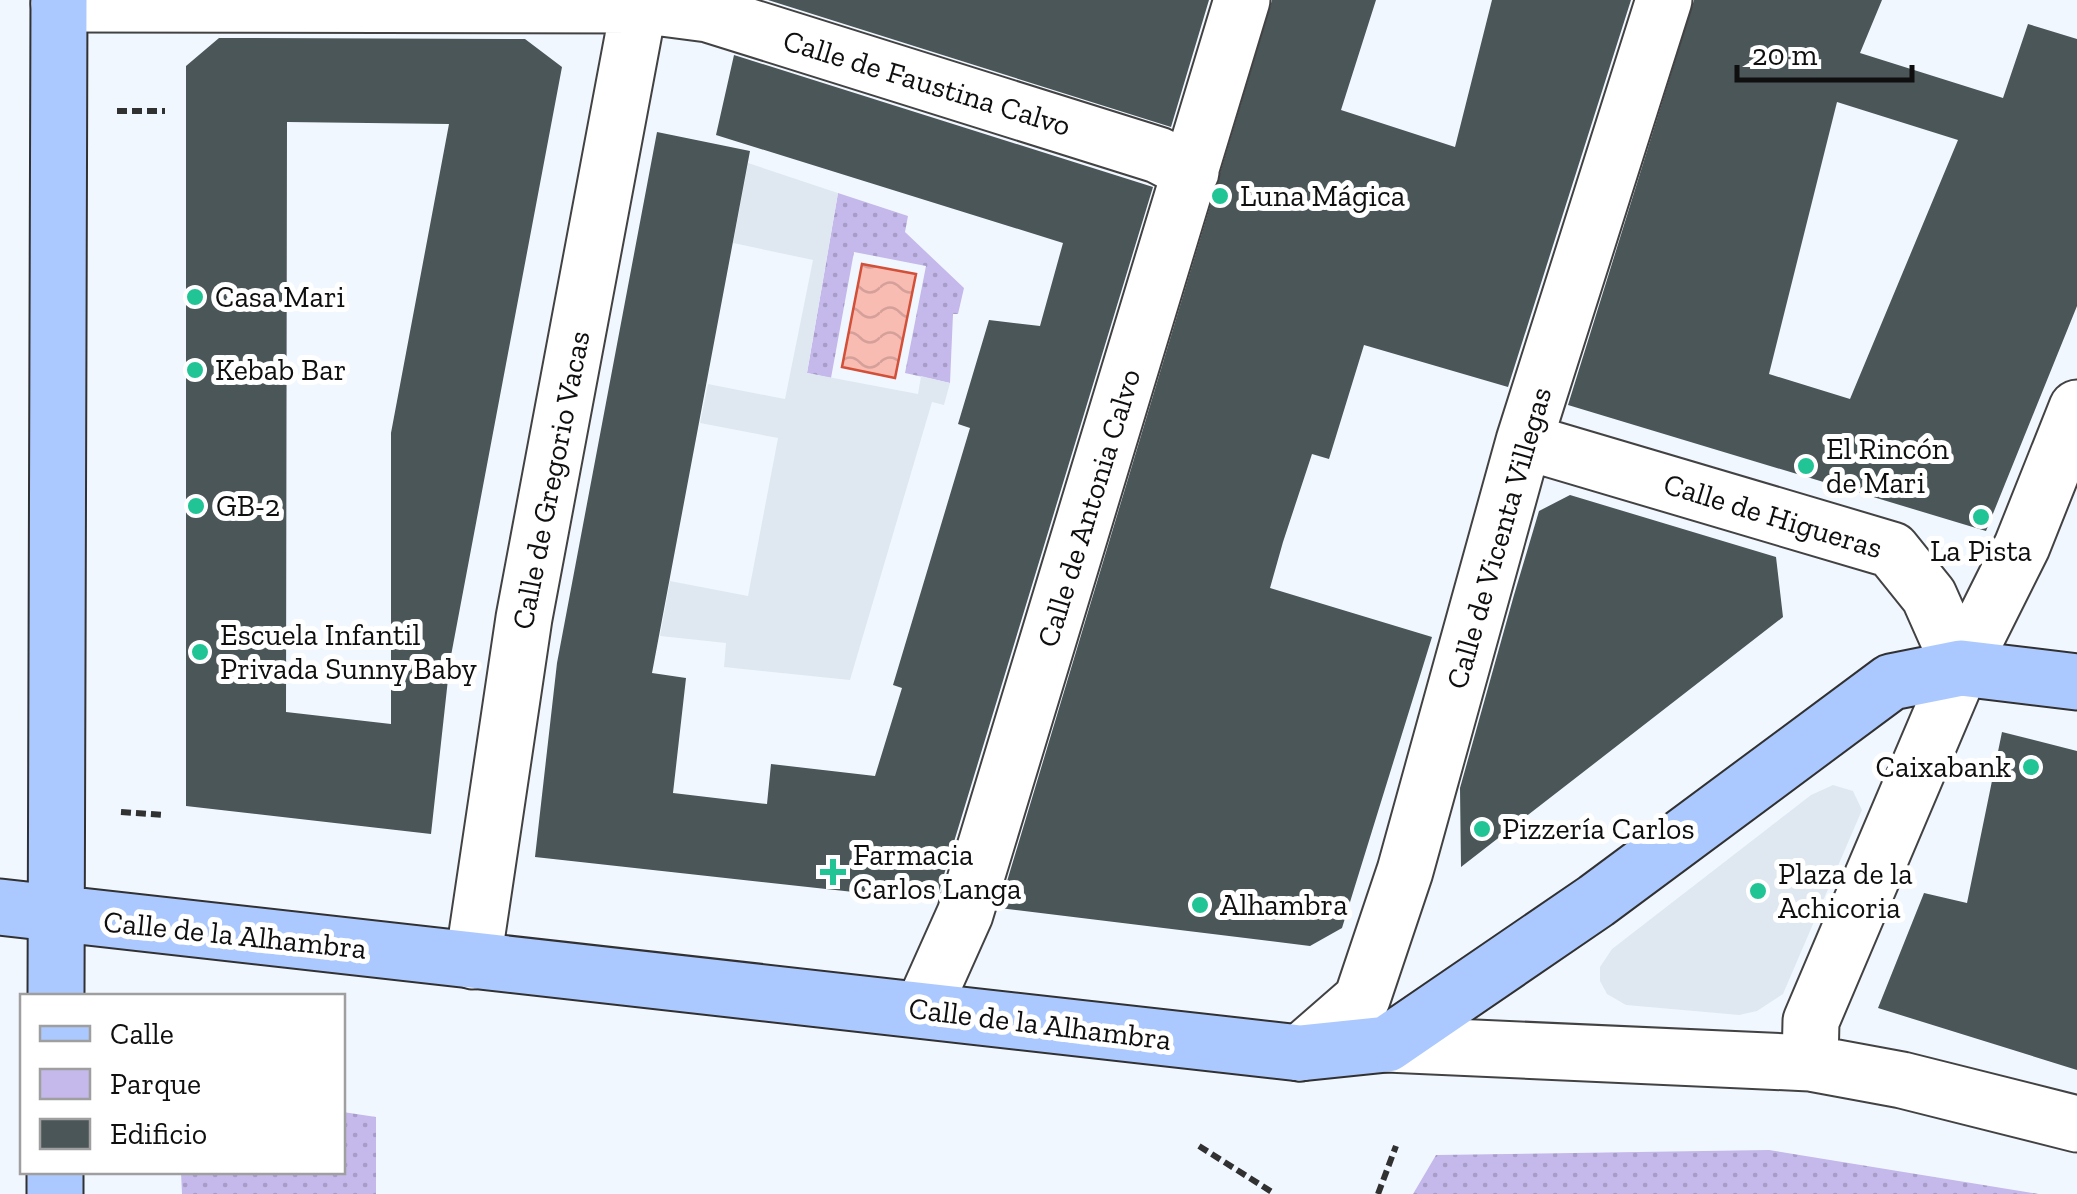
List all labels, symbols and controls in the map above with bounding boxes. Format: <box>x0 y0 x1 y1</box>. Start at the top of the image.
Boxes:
scale bar <box>1737 20 1912 82</box>
street label: Calle de Faustina Calvo <box>779 22 1075 144</box>
text: 20 m <box>1752 37 1818 73</box>
place label: Luna Mágica <box>1240 178 1405 214</box>
marker: Luna Mágica <box>1209 185 1231 207</box>
place label: Casa Mari <box>215 279 345 315</box>
marker: Casa Mari <box>184 286 206 308</box>
street label: Calle de Gregorio Vacas <box>504 328 598 632</box>
place label: Kebab Bar <box>215 352 346 388</box>
marker: Kebab Bar <box>184 359 206 381</box>
street label: Calle de Antonia Calvo <box>1030 365 1148 651</box>
street label: Calle de Vicenta Villegas <box>1439 383 1559 693</box>
place label: El Rincón de Mari <box>1826 431 1949 501</box>
marker: El Rincón de Mari <box>1795 455 1817 477</box>
street label: Calle de Higueras <box>1659 466 1887 566</box>
place label: GB-2 <box>216 488 280 524</box>
marker: GB-2 <box>185 495 207 517</box>
marker: La Pista <box>1970 506 1992 528</box>
place label: La Pista <box>1930 533 2032 569</box>
place label: Escuela Infantil Privada Sunny Baby <box>220 617 477 687</box>
marker: Escuela Infantil Privada Sunny Baby <box>189 641 211 663</box>
place label: Caixabank <box>1876 749 2011 785</box>
marker: Caixabank <box>2020 756 2042 778</box>
place label: Pizzería Carlos <box>1502 811 1695 847</box>
marker: Pizzería Carlos <box>1471 818 1493 840</box>
place label: Farmacia Carlos Langa <box>853 837 1022 907</box>
place label: Plaza de la Achicoria <box>1778 856 1913 926</box>
marker: Farmacia Carlos Langa <box>822 861 844 883</box>
marker: Plaza de la Achicoria <box>1747 880 1769 902</box>
place label: Alhambra <box>1220 887 1348 923</box>
marker: Alhambra <box>1189 894 1211 916</box>
street label: Calle de la Alhambra <box>102 903 368 967</box>
street label: Calle de la Alhambra <box>907 990 1173 1058</box>
legend <box>20 994 345 1174</box>
text: Calle <box>110 1016 174 1052</box>
text: Parque <box>110 1066 201 1102</box>
text: Edificio <box>110 1116 207 1152</box>

